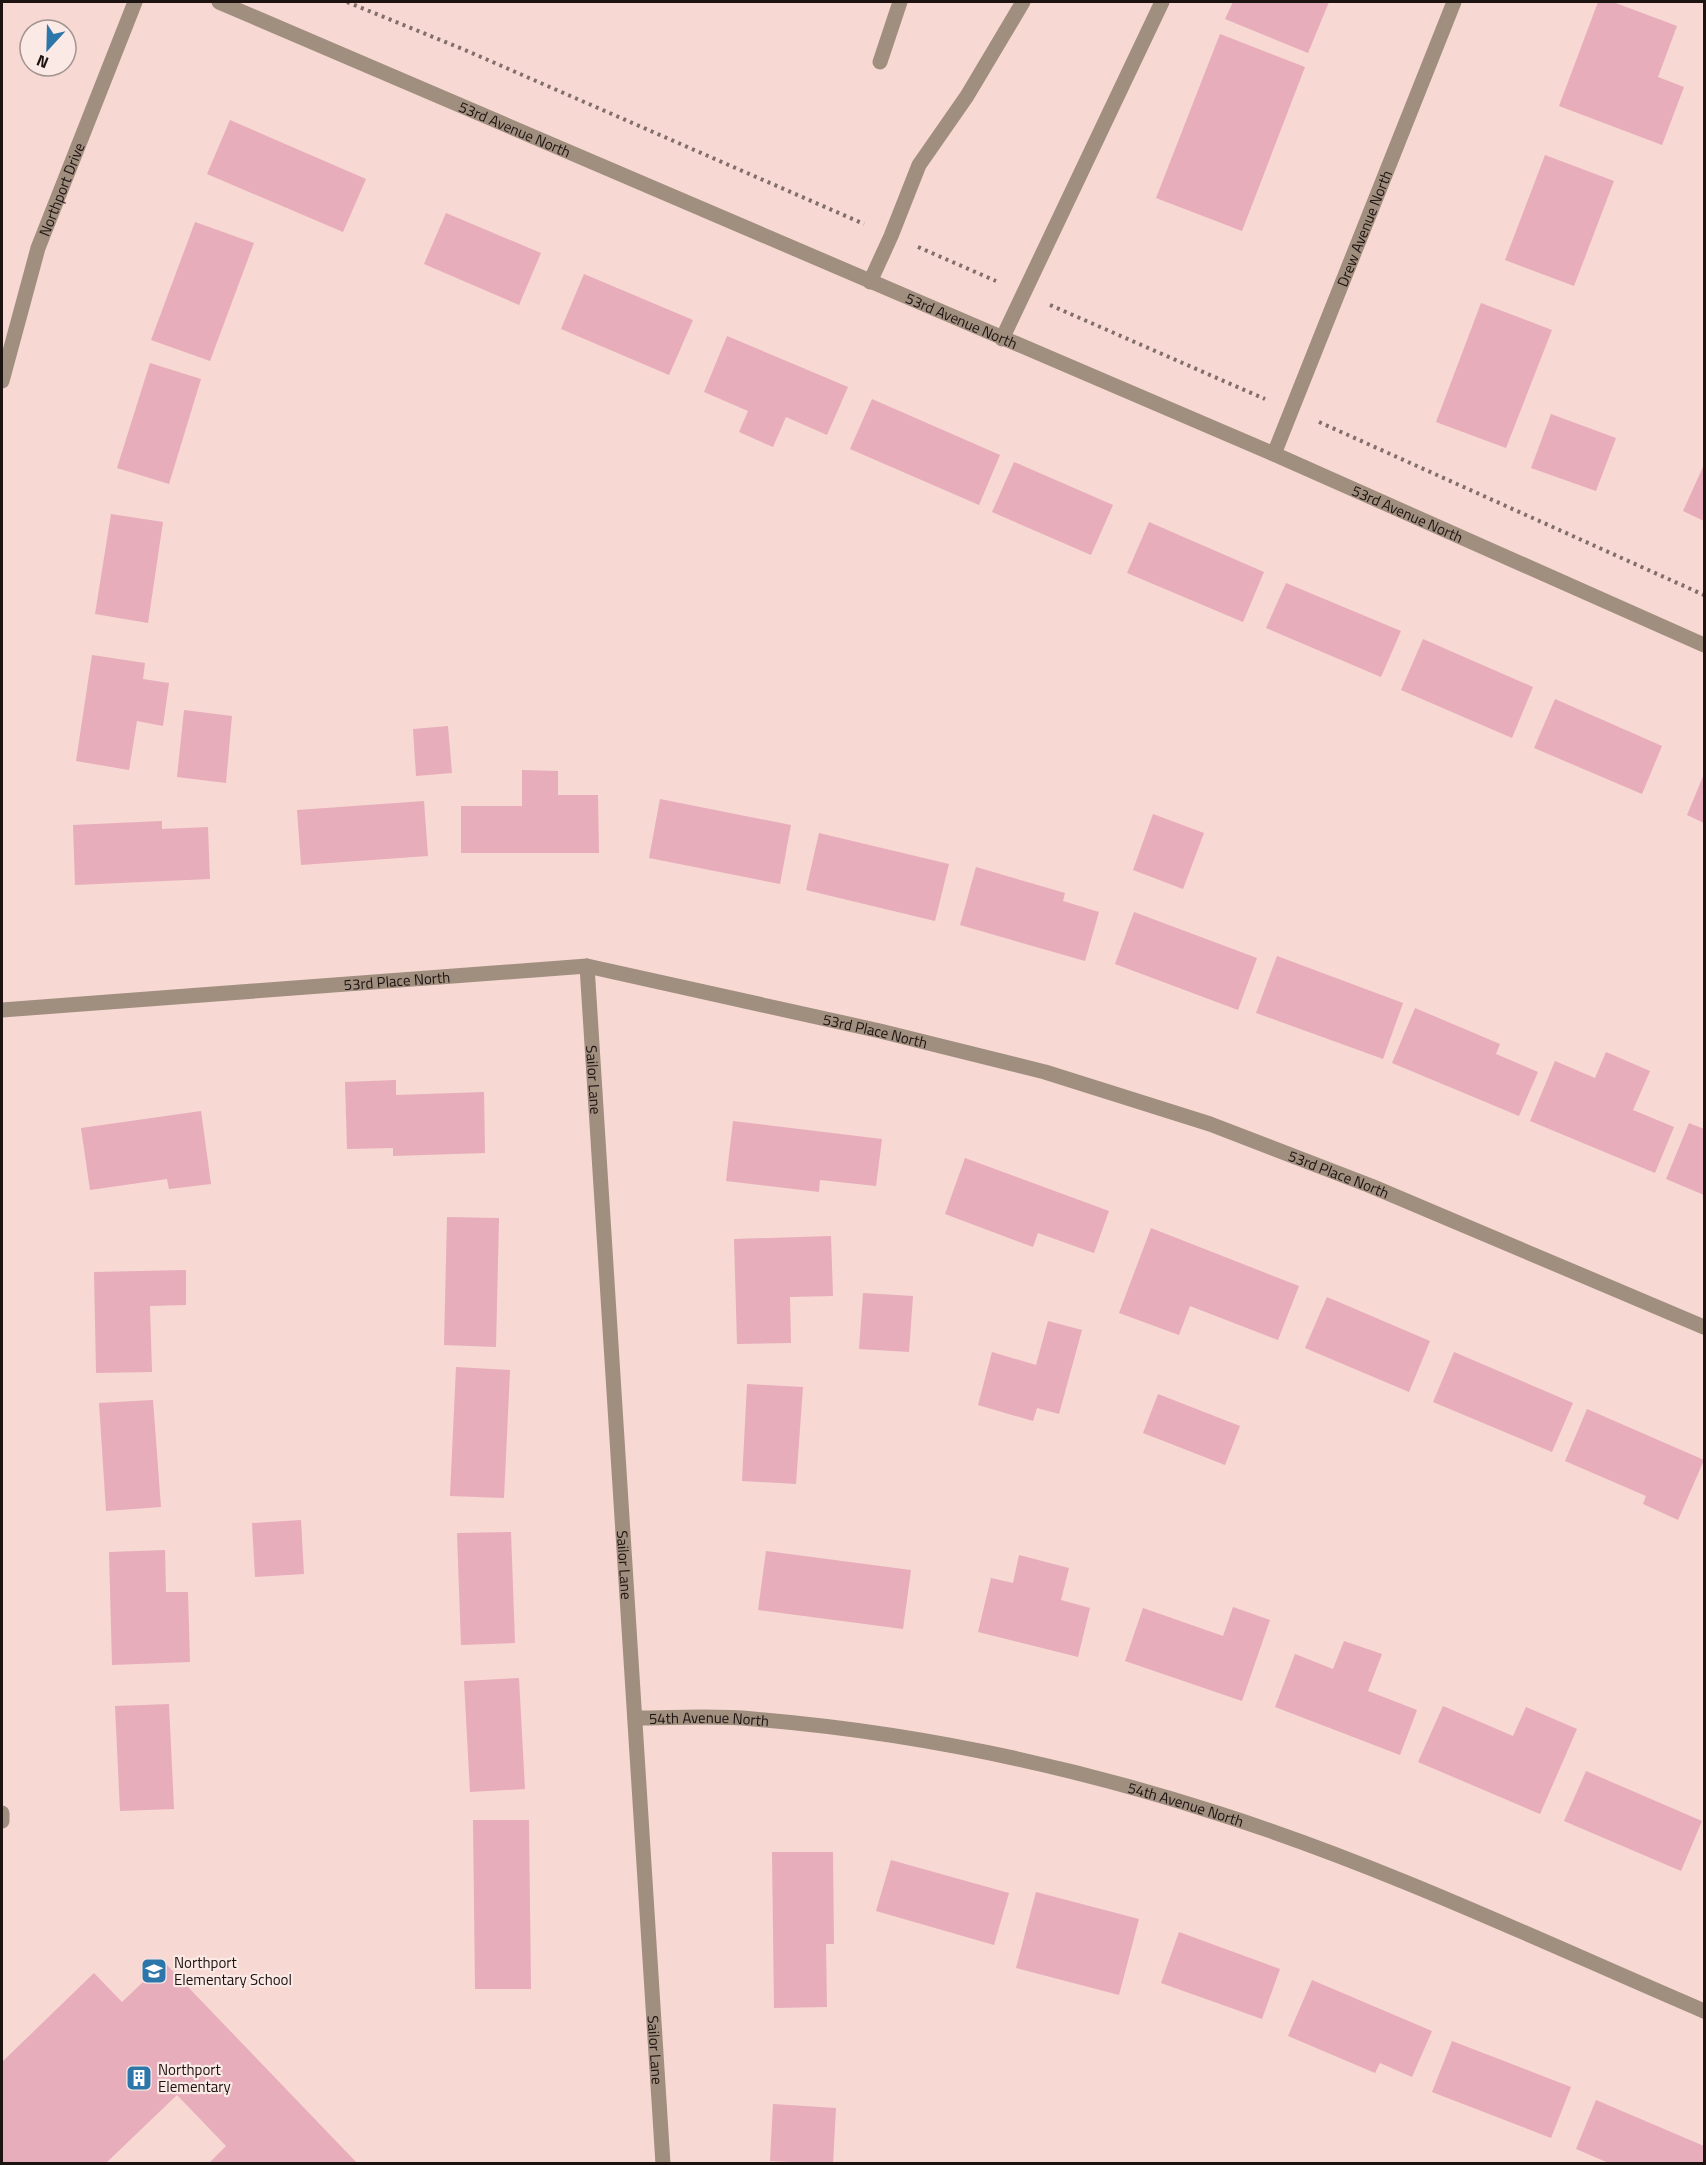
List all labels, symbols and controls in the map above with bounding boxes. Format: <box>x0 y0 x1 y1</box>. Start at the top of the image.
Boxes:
north arrow <box>18 18 78 78</box>
text: N <box>33 49 52 75</box>
street label: 53rd Avenue North <box>455 95 575 163</box>
street label: Northport Drive <box>32 139 90 239</box>
street label: Drew Avenue North <box>1330 166 1397 290</box>
street label: 53rd Avenue North <box>902 286 1021 354</box>
street label: 53rd Avenue North <box>1348 479 1467 548</box>
street label: 53rd Place North <box>343 965 451 996</box>
street label: 53rd Place North <box>821 1007 930 1054</box>
street label: Sailor Lane <box>581 1045 608 1115</box>
street label: 53rd Place North <box>1285 1144 1393 1204</box>
street label: Sailor Lane <box>611 1530 639 1600</box>
street label: 54th Avenue North <box>649 1705 770 1732</box>
street label: 54th Avenue North <box>1125 1775 1247 1832</box>
place label: Northport Elementary School <box>174 1951 292 1991</box>
school or university icon: Northport Elementary School <box>139 1956 169 1986</box>
street label: Sailor Lane <box>642 2015 669 2085</box>
place label: Northport Elementary <box>158 2058 231 2098</box>
building icon: Northport Elementary <box>124 2063 154 2093</box>

